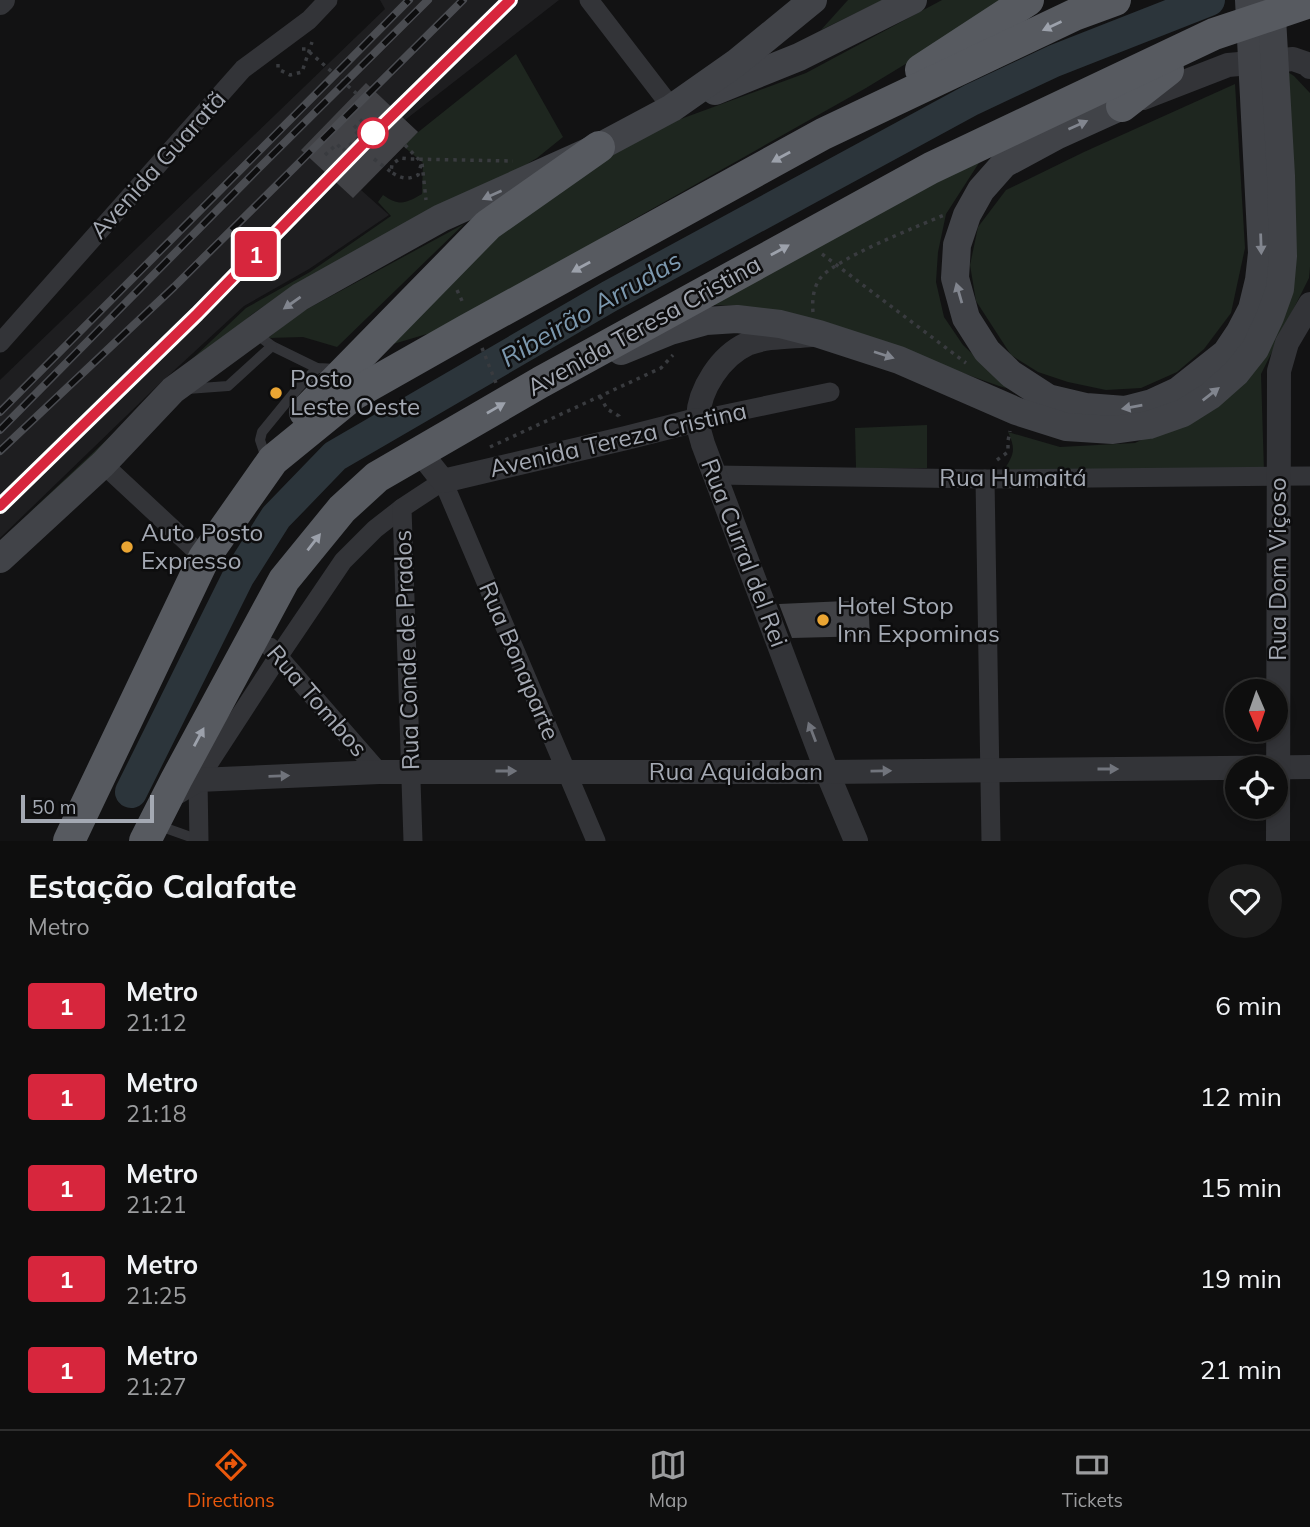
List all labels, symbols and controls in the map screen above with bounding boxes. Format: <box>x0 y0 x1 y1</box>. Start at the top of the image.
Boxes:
one-way arrow <box>1042 20 1062 32</box>
street label: Avenida Guaratã <box>83 84 232 245</box>
unlabelled marker <box>358 118 388 148</box>
one-way arrow <box>1068 119 1089 130</box>
one-way arrow <box>771 151 791 163</box>
one-way arrow <box>482 189 502 201</box>
line badge: 1 <box>233 231 279 277</box>
one-way arrow <box>1255 233 1266 255</box>
text: 1 <box>249 239 263 269</box>
water label: Ribeirão Arrudas <box>494 243 687 374</box>
one-way arrow <box>771 244 790 256</box>
street label: Avenida Teresa Cristina <box>521 248 766 402</box>
one-way arrow <box>572 261 591 273</box>
one-way arrow <box>953 282 964 304</box>
one-way arrow <box>283 296 301 310</box>
one-way arrow <box>873 351 894 361</box>
place label: Posto Leste Oeste <box>290 363 420 421</box>
marker: Posto Leste Oeste <box>268 385 284 401</box>
one-way arrow <box>1202 386 1220 401</box>
street label: Avenida Tereza Cristina <box>486 395 749 483</box>
one-way arrow <box>486 402 505 414</box>
one-way arrow <box>1121 402 1143 413</box>
street label: Rua Curral del Rei <box>695 454 795 651</box>
street label: Rua Humaitá <box>939 462 1087 492</box>
street label: Rua Dom Viçoso <box>1262 477 1292 661</box>
place label: Auto Posto Expresso <box>141 517 263 575</box>
street label: Rua Conde de Prados <box>387 529 425 771</box>
one-way arrow <box>307 533 322 551</box>
marker: Auto Posto Expresso <box>119 539 135 555</box>
street label: Rua Bonaparte <box>473 577 567 744</box>
place label: Hotel Stop Inn Expominas <box>837 590 1000 648</box>
marker: Hotel Stop Inn Expominas <box>815 612 831 628</box>
street label: Rua Tombos <box>261 638 375 762</box>
north arrow <box>1225 679 1288 742</box>
map controls <box>1225 679 1288 819</box>
one-way arrow <box>806 722 817 743</box>
one-way arrow <box>193 727 205 747</box>
street label: Rua Aquidaban <box>649 756 823 786</box>
button: locate <box>1225 756 1288 819</box>
one-way arrow <box>1098 763 1120 775</box>
one-way arrow <box>496 765 518 777</box>
one-way arrow <box>870 765 892 777</box>
one-way arrow <box>268 771 290 782</box>
scale bar <box>21 792 154 824</box>
text: 50 m <box>32 795 76 819</box>
button: heart <box>1208 864 1282 938</box>
text: Estação Calafate <box>28 865 297 906</box>
text: Metro <box>28 912 90 941</box>
text: Metro <box>126 975 198 1008</box>
text: 6 min <box>1215 989 1282 1022</box>
text: 1 <box>59 991 74 1021</box>
text: 21:12 <box>126 1008 186 1037</box>
text: Metro <box>126 1066 198 1099</box>
text: 12 min <box>1200 1080 1282 1113</box>
text: 1 <box>59 1082 74 1112</box>
text: 21:18 <box>126 1099 186 1128</box>
text: Metro <box>126 1157 198 1190</box>
text: 15 min <box>1200 1171 1282 1204</box>
text: 1 <box>59 1173 74 1203</box>
text: 21:21 <box>126 1190 186 1219</box>
text: Metro <box>126 1248 198 1281</box>
text: 19 min <box>1200 1262 1282 1295</box>
text: 1 <box>59 1264 74 1294</box>
text: 21:25 <box>126 1281 186 1310</box>
text: Metro <box>126 1339 198 1372</box>
text: 21 min <box>1200 1353 1282 1386</box>
text: 1 <box>59 1355 74 1385</box>
text: 21:27 <box>126 1372 186 1401</box>
tab: Directions <box>187 1446 275 1512</box>
tab: Map <box>649 1446 688 1512</box>
tab: Tickets <box>1062 1446 1123 1512</box>

